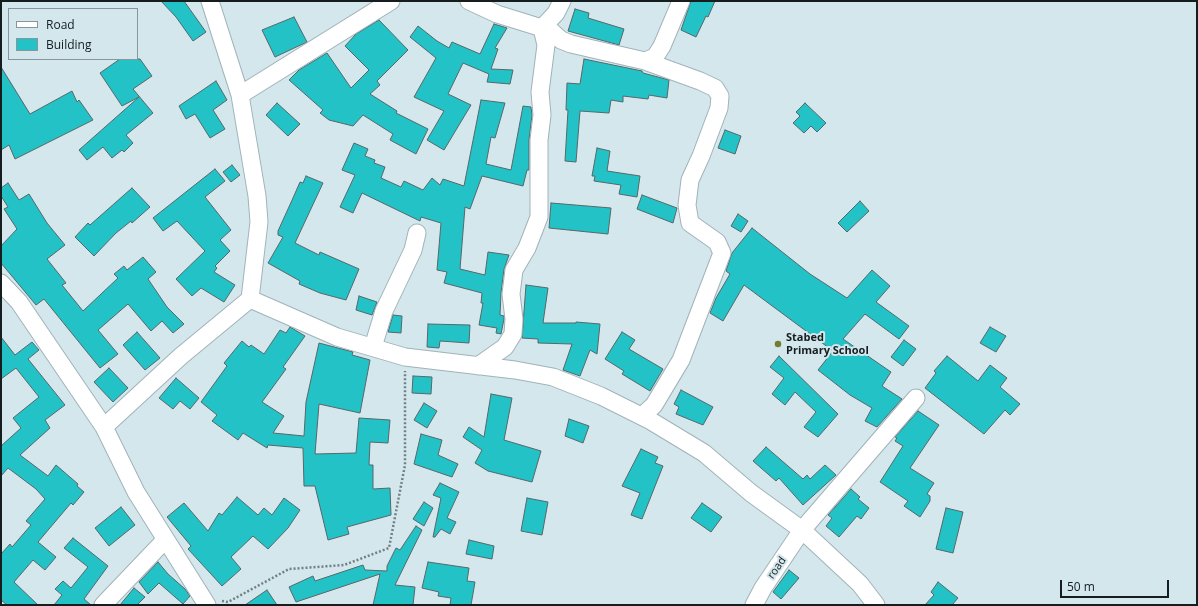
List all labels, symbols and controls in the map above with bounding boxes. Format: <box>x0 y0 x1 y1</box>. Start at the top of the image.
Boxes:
legend <box>8 8 138 60</box>
text: Road <box>46 16 75 33</box>
text: Building <box>46 36 91 53</box>
place label: Stabed Primary School <box>786 331 869 357</box>
marker: Stabed Primary School <box>773 339 783 349</box>
street label: road <box>765 554 789 582</box>
scale bar <box>1062 572 1171 598</box>
text: 50 m <box>1067 578 1095 595</box>

